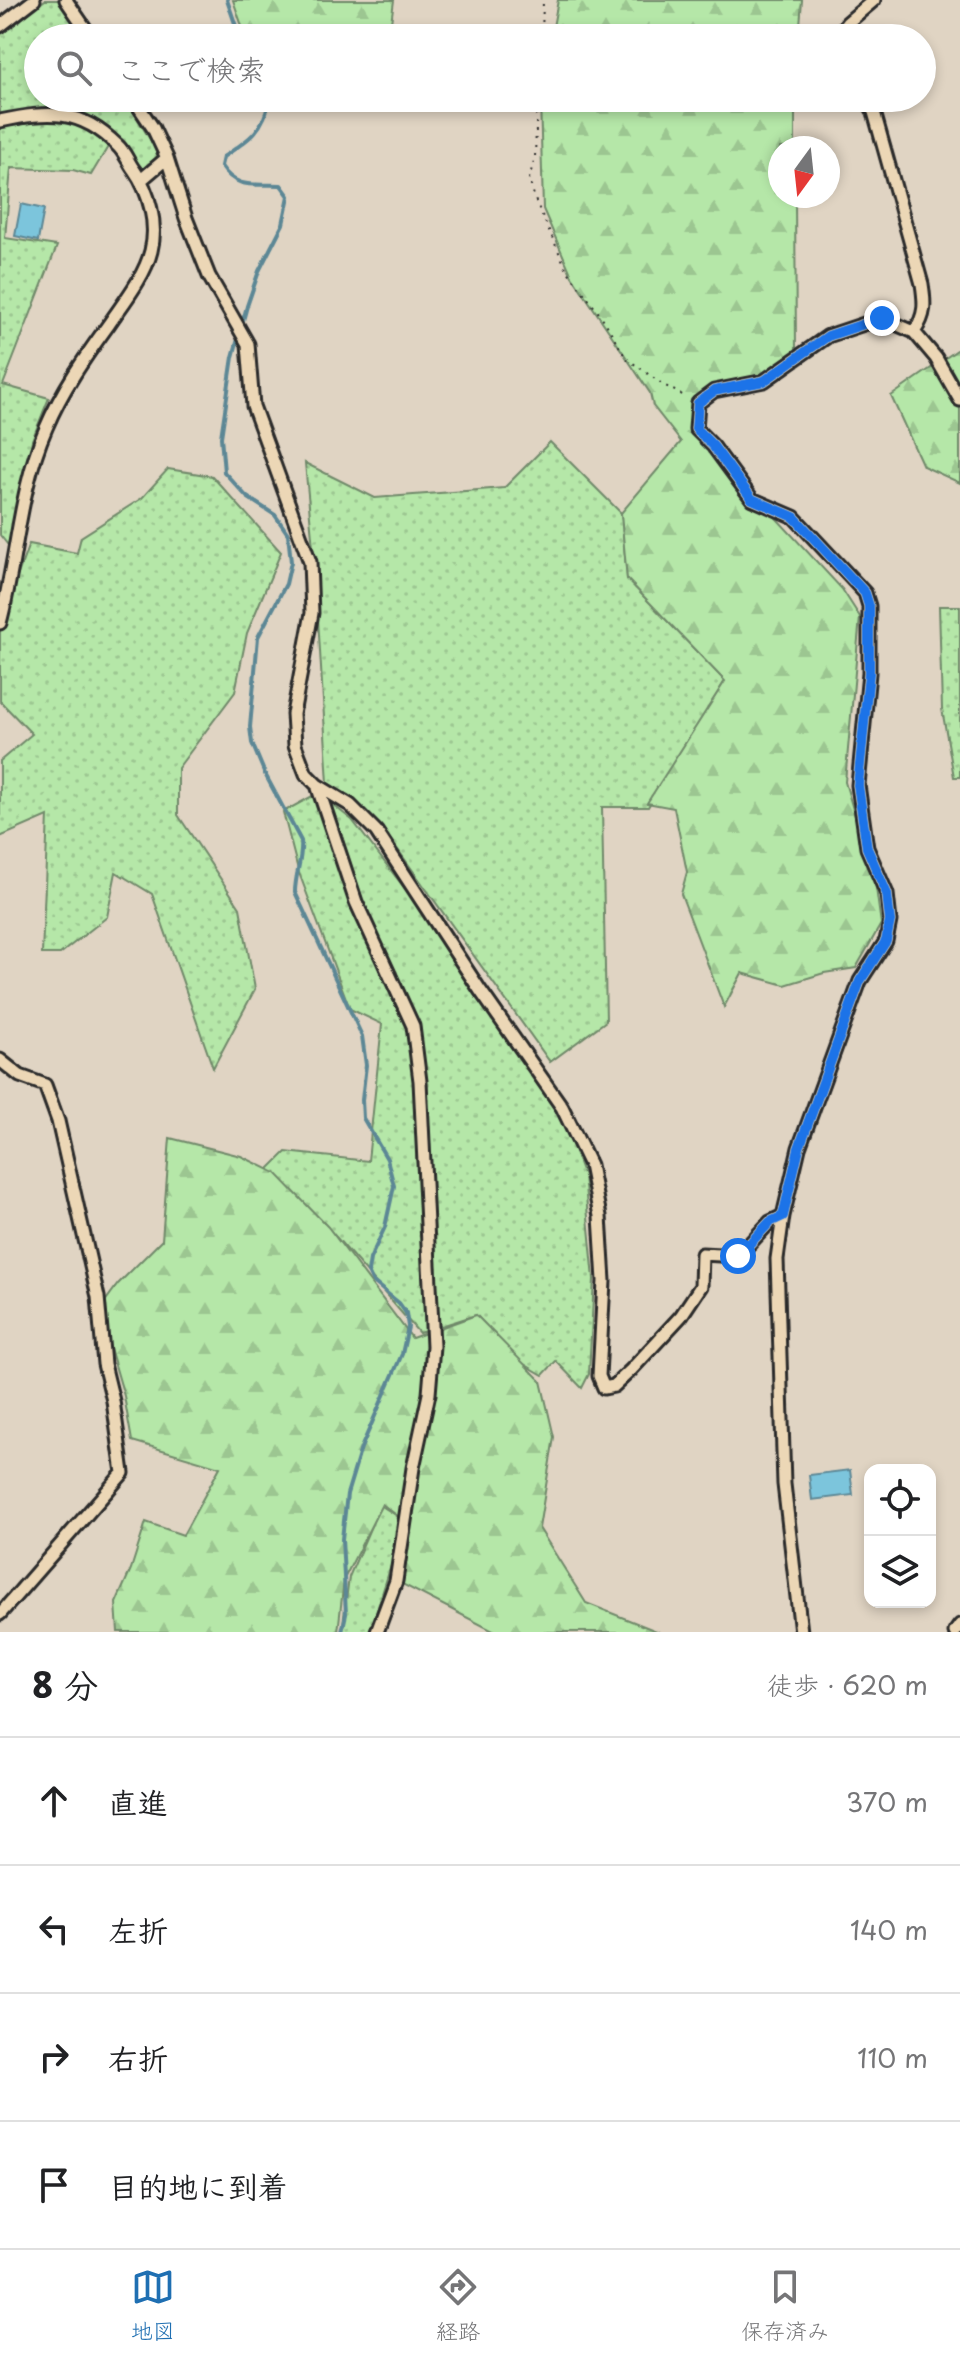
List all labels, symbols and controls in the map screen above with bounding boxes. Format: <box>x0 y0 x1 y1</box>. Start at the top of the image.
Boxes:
search box <box>24 24 936 112</box>
icon: search <box>52 46 96 90</box>
text: ここで検索 <box>116 46 266 91</box>
north arrow <box>768 136 840 208</box>
route end <box>864 300 900 336</box>
route start <box>720 1238 756 1274</box>
map controls <box>864 1464 936 1608</box>
button: locate <box>864 1464 936 1536</box>
button: layers <box>864 1536 936 1608</box>
text: 8 分 <box>32 1658 98 1710</box>
text: 徒歩 · 620 m <box>767 1665 928 1704</box>
icon: ahead <box>32 1779 76 1823</box>
text: 直進 <box>108 1779 168 1824</box>
text: 370 m <box>846 1782 928 1821</box>
icon: left <box>32 1907 76 1951</box>
text: 左折 <box>108 1907 168 1952</box>
text: 140 m <box>850 1910 928 1949</box>
icon: right <box>32 2035 76 2079</box>
text: 右折 <box>108 2035 168 2080</box>
text: 110 m <box>857 2038 928 2077</box>
icon: arrive <box>32 2163 76 2207</box>
text: 目的地に到着 <box>108 2163 288 2208</box>
tab: 地図 <box>131 2265 175 2346</box>
tab: 経路 <box>436 2265 480 2346</box>
tab: 保存済み <box>741 2265 829 2346</box>

